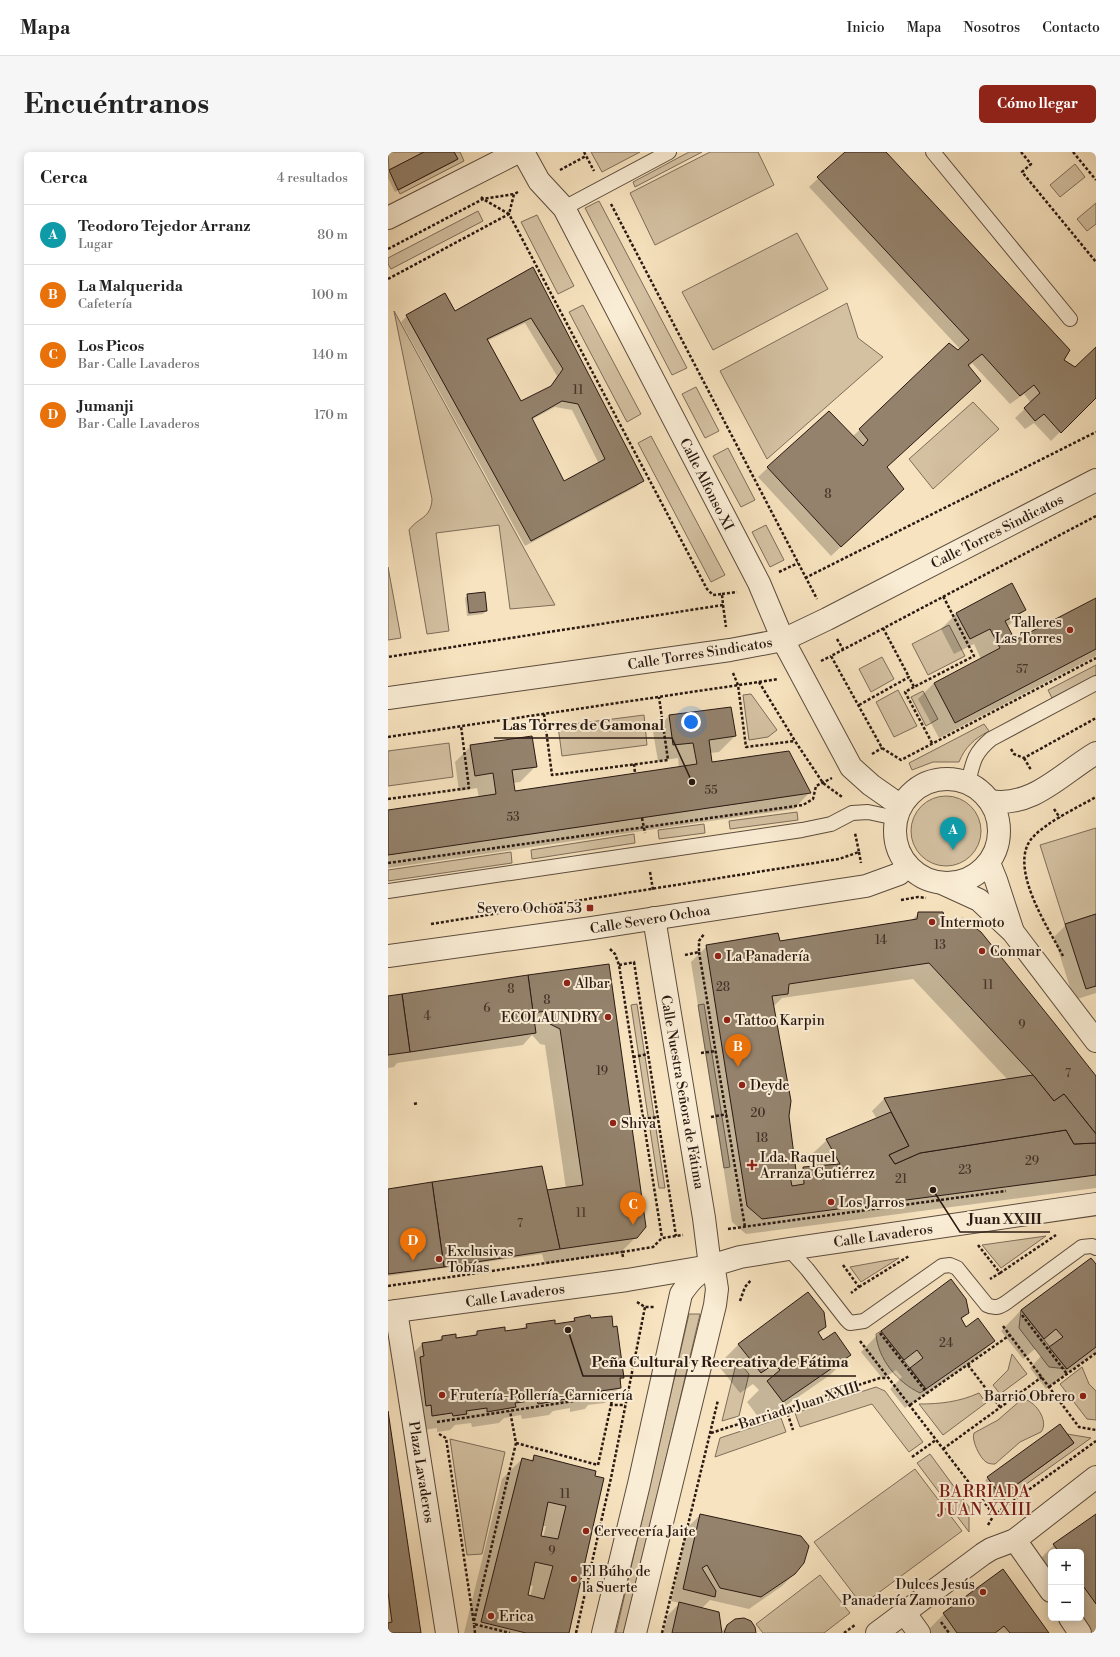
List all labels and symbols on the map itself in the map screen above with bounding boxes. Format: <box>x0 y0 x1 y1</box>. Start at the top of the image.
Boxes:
house number: 11 <box>573 383 584 398</box>
street label: Calle Alfonso XI <box>675 435 737 534</box>
house number: 8 <box>824 487 832 502</box>
street label: Calle Torres Sindicatos <box>928 491 1067 573</box>
place label: Talleres Las Torres <box>995 614 1062 648</box>
marker: Talleres Las Torres <box>1065 625 1075 635</box>
street label: Calle Torres Sindicatos <box>627 634 774 674</box>
house number: 57 <box>1016 662 1028 677</box>
callout: Las Torres de Gamonal <box>494 711 672 738</box>
your location <box>681 712 701 732</box>
text: Las Torres de Gamonal <box>502 716 664 735</box>
house number: 55 <box>704 783 718 798</box>
house number: 53 <box>506 810 520 825</box>
pin: A <box>940 817 966 850</box>
place label: Severo Ochoa 53 <box>477 900 582 918</box>
street label: Calle Severo Ochoa <box>589 901 713 938</box>
marker: Severo Ochoa 53 <box>585 903 595 913</box>
place label: Intermoto <box>940 914 1005 932</box>
marker: Intermoto <box>927 917 937 927</box>
house number: 14 <box>875 933 887 948</box>
house number: 13 <box>934 938 946 953</box>
place label: Conmar <box>990 943 1041 961</box>
marker: Conmar <box>977 946 987 956</box>
place label: La Panadería <box>726 948 811 966</box>
marker: La Panadería <box>713 951 723 961</box>
place label: Albar <box>574 975 610 993</box>
marker: Albar <box>562 978 572 988</box>
house number: 11 <box>983 978 994 993</box>
house number: 28 <box>716 980 730 995</box>
house number: 8 <box>507 982 515 997</box>
house number: 8 <box>543 993 551 1008</box>
street label: Calle Nuestra Señora de Fátima <box>656 994 708 1192</box>
house number: 6 <box>483 1001 491 1016</box>
house number: 4 <box>423 1009 431 1024</box>
place label: ECOLAUNDRY <box>501 1009 601 1027</box>
marker: ECOLAUNDRY <box>603 1012 613 1022</box>
place label: Tattoo Karpin <box>735 1012 825 1030</box>
marker: Tattoo Karpin <box>722 1015 732 1025</box>
house number: 9 <box>1018 1018 1026 1033</box>
pin: B <box>725 1034 751 1067</box>
house number: 19 <box>596 1064 608 1079</box>
house number: 7 <box>1065 1066 1071 1081</box>
place label: Deyde <box>750 1077 790 1095</box>
marker: Deyde <box>737 1080 747 1090</box>
house number: 20 <box>751 1106 765 1121</box>
place label: Shiva <box>621 1115 657 1133</box>
marker: Shiva <box>608 1118 618 1128</box>
house number: 18 <box>756 1131 768 1146</box>
place label: Lda. Raquel Arranza Gutiérrez <box>759 1149 875 1183</box>
house number: 29 <box>1025 1154 1039 1169</box>
marker: Lda. Raquel Arranza Gutiérrez <box>747 1160 757 1170</box>
house number: 23 <box>958 1163 972 1178</box>
house number: 21 <box>895 1172 908 1187</box>
pin: C <box>620 1192 646 1225</box>
place label: Los Jarros <box>839 1194 904 1212</box>
marker: Los Jarros <box>826 1197 836 1207</box>
callout: Juan XXIII <box>960 1205 1050 1232</box>
house number: 11 <box>576 1206 587 1221</box>
text: Juan XXIII <box>966 1210 1042 1229</box>
house number: 7 <box>517 1216 523 1231</box>
street label: Calle Lavaderos <box>832 1220 934 1252</box>
pin: D <box>400 1228 426 1261</box>
place label: Exclusivas Tobías <box>447 1243 513 1277</box>
marker: Exclusivas Tobías <box>434 1254 444 1264</box>
street label: Calle Lavaderos <box>464 1280 566 1312</box>
house number: 24 <box>939 1336 953 1351</box>
callout: Peña Cultural y Recreativa de Fátima <box>583 1349 856 1376</box>
text: Peña Cultural y Recreativa de Fátima <box>591 1353 849 1372</box>
street label: Barriada Juan XXIII <box>736 1378 863 1434</box>
place label: Frutería-Pollería-Carnicería <box>450 1387 634 1405</box>
place label: Barrio Obrero <box>983 1388 1075 1406</box>
marker: Frutería-Pollería-Carnicería <box>437 1390 447 1400</box>
marker: Barrio Obrero <box>1078 1391 1088 1401</box>
street label: Plaza Lavaderos <box>404 1420 438 1524</box>
district label: BARRIADA JUAN XXIII <box>937 1482 1032 1520</box>
house number: 11 <box>560 1487 571 1502</box>
place label: Cervecería Jaite <box>594 1523 696 1541</box>
marker: Cervecería Jaite <box>581 1526 591 1536</box>
house number: 9 <box>548 1544 556 1559</box>
place label: El Búho de la Suerte <box>582 1563 651 1597</box>
marker: El Búho de la Suerte <box>569 1574 579 1584</box>
place label: Dulces Jesús Panadería Zamorano <box>842 1576 975 1610</box>
marker: Dulces Jesús Panadería Zamorano <box>978 1587 988 1597</box>
place label: Erica <box>499 1608 535 1626</box>
marker: Erica <box>486 1611 496 1621</box>

